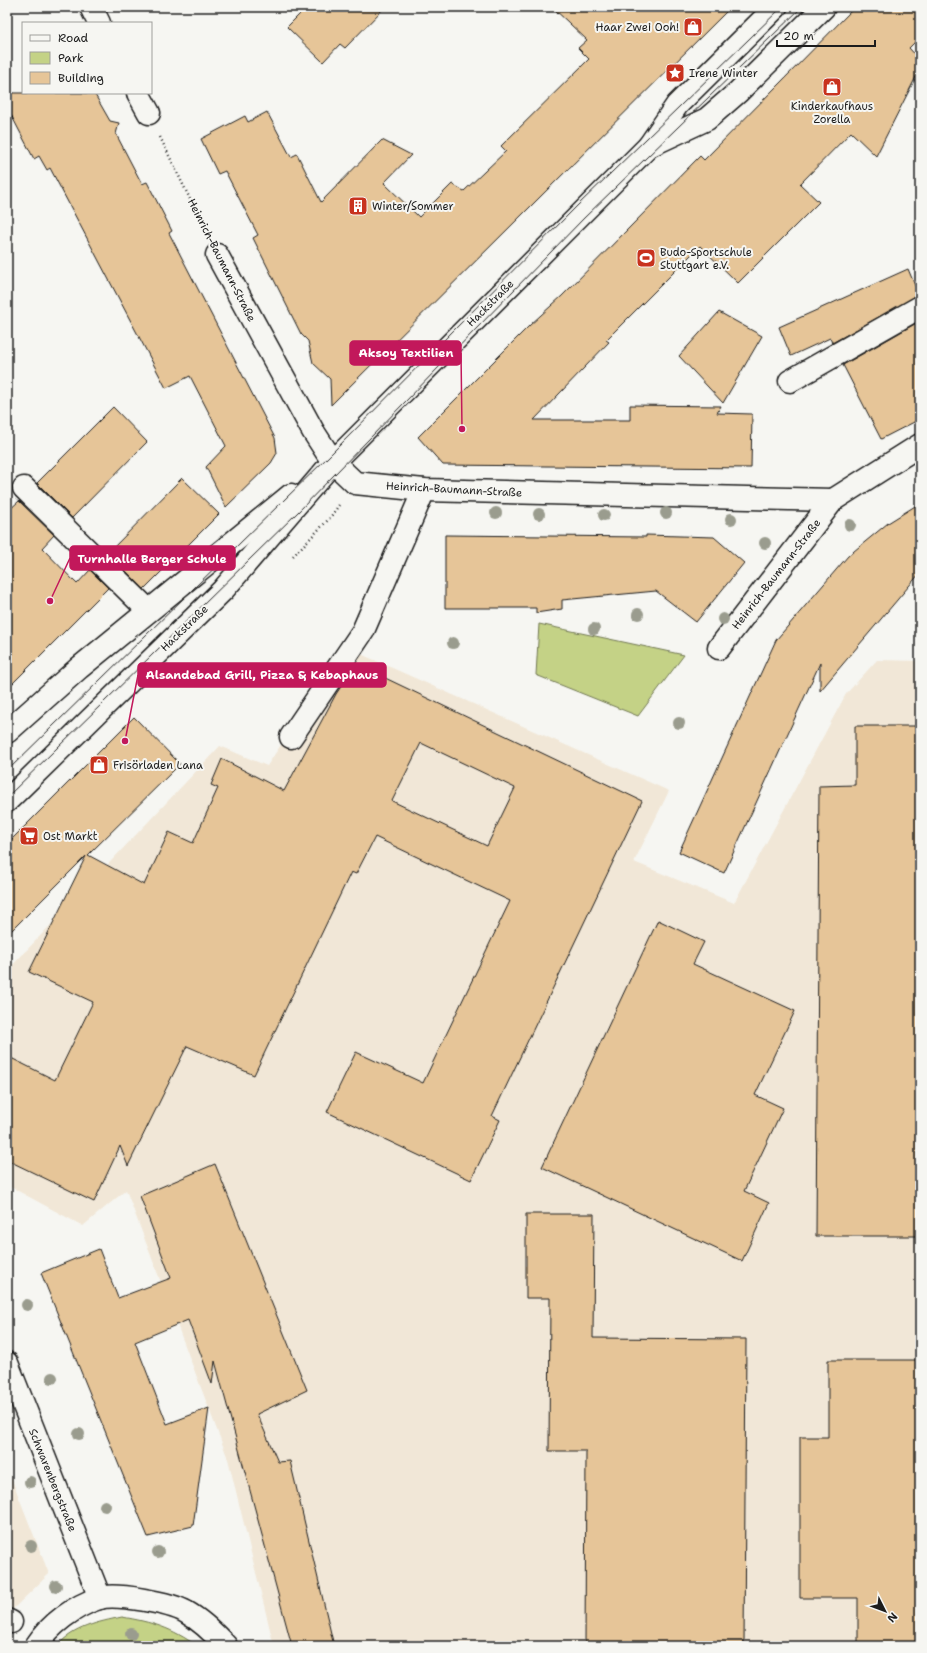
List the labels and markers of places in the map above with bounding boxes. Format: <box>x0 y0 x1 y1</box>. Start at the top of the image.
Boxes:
shop icon: Haar Zwei Ooh! <box>682 16 704 38</box>
place label: Haar Zwei Ooh! <box>596 20 679 35</box>
place icon: Irene Winter <box>664 62 686 84</box>
place label: Irene Winter <box>689 66 758 81</box>
shop icon: Kinderkaufhaus Zorella <box>821 76 843 98</box>
place label: Kinderkaufhaus Zorella <box>791 99 873 127</box>
building icon: Winter/Sommer <box>347 195 369 217</box>
place label: Winter/Sommer <box>372 199 454 214</box>
place label: Budo-Sportschule Stuttgart e.V. <box>660 245 752 273</box>
sports icon: Budo-Sportschule Stuttgart e.V. <box>635 247 657 269</box>
callout: Aksoy Textilien <box>350 341 461 365</box>
callout: Turnhalle Berger Schule <box>70 546 235 570</box>
callout: Alsandebad Grill, Pizza & Kebaphaus <box>138 663 386 687</box>
shop icon: Frisörladen Lana <box>88 754 110 776</box>
place label: Frisörladen Lana <box>113 758 203 773</box>
supermarket icon: Ost Markt <box>18 825 40 847</box>
place label: Ost Markt <box>43 829 98 844</box>

